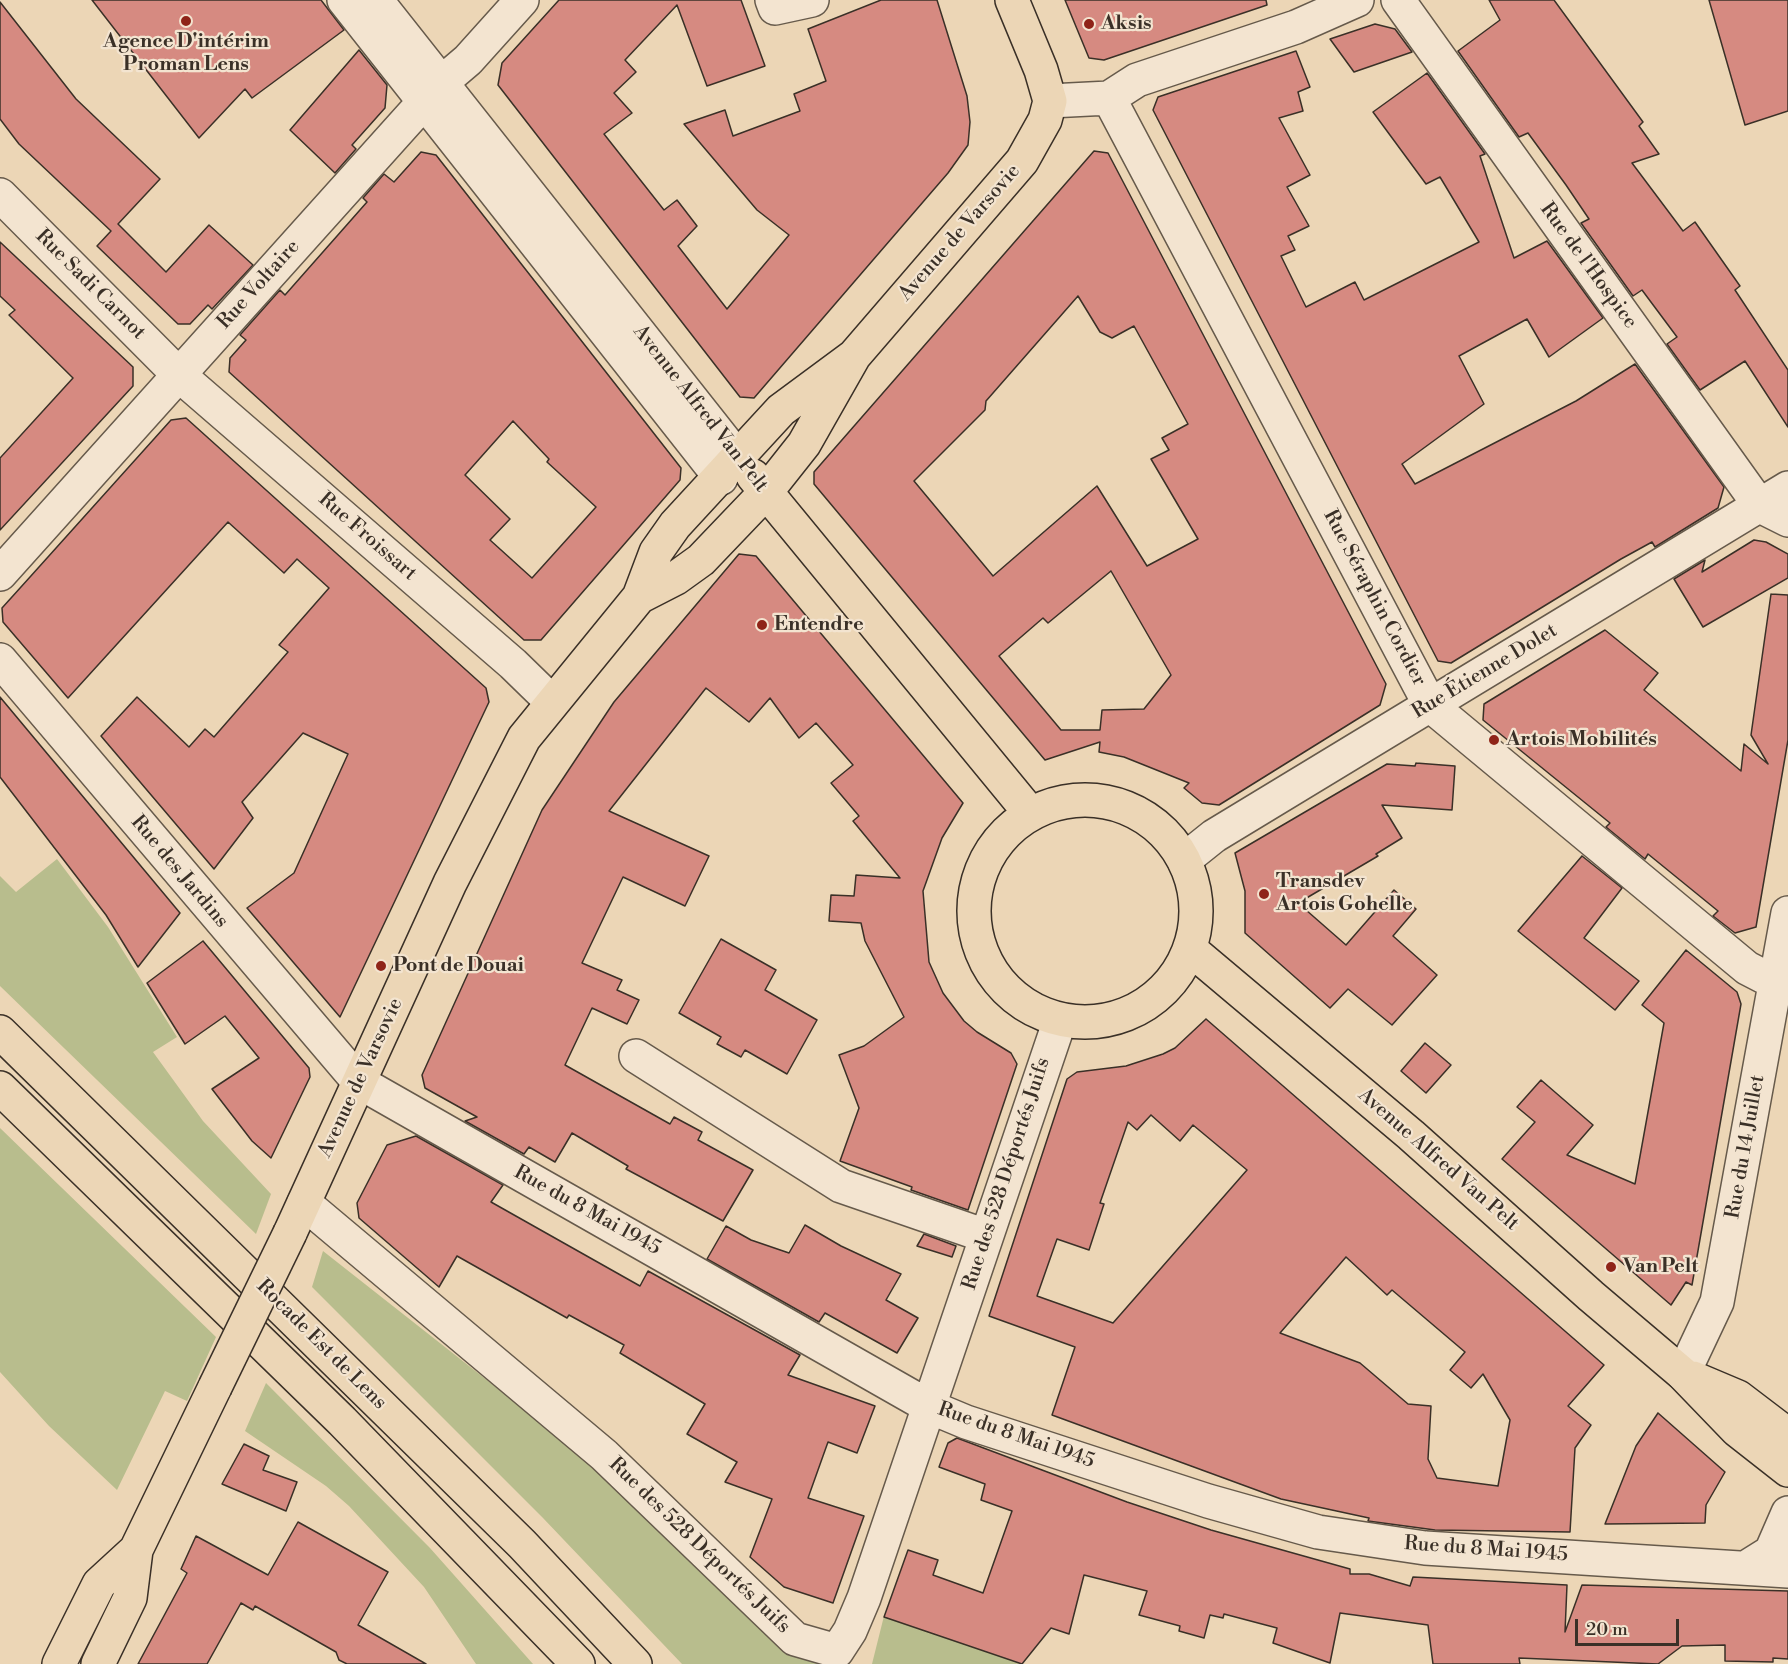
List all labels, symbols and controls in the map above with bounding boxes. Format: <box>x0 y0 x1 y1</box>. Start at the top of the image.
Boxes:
place label: Aksis <box>1101 12 1152 36</box>
marker: Agence D'intérim Proman Lens <box>179 14 193 28</box>
marker: Aksis <box>1082 17 1096 31</box>
place label: Agence D'intérim Proman Lens <box>103 30 269 77</box>
street label: Avenue de Varsovie <box>894 160 1026 306</box>
street label: Rue de l'Hospice <box>1534 198 1642 334</box>
street label: Rue Sadi Carnot <box>30 225 150 345</box>
street label: Rue Voltaire <box>213 235 305 335</box>
street label: Avenue Alfred Van Pelt <box>627 321 773 497</box>
street label: Rue Froissart <box>313 488 421 586</box>
street label: Rue Séraphin Cordier <box>1317 506 1431 690</box>
place label: Entendre <box>774 613 864 637</box>
marker: Entendre <box>755 618 769 632</box>
street label: Rue Étienne Dolet <box>1408 619 1562 725</box>
place label: Artois Mobilités <box>1506 728 1657 752</box>
marker: Artois Mobilités <box>1487 733 1501 747</box>
street label: Rue des Jardins <box>125 811 233 933</box>
place label: Transdev Artois Gohelle <box>1276 870 1413 917</box>
marker: Transdev Artois Gohelle <box>1257 887 1271 901</box>
place label: Pont de Douai <box>393 954 524 978</box>
marker: Pont de Douai <box>374 959 388 973</box>
street label: Avenue de Varsovie <box>314 994 408 1162</box>
street label: Rue des 528 Déportés Juifs <box>958 1055 1056 1293</box>
street label: Rue du 14 Juillet <box>1722 1073 1770 1221</box>
street label: Avenue Alfred Van Pelt <box>1353 1084 1523 1236</box>
street label: Rue du 8 Mai 1945 <box>509 1161 665 1261</box>
place label: Van Pelt <box>1623 1255 1698 1279</box>
marker: Van Pelt <box>1604 1260 1618 1274</box>
street label: Rocade Est de Lens <box>251 1275 391 1415</box>
street label: Rue du 8 Mai 1945 <box>935 1398 1097 1474</box>
street label: Rue des 528 Déportés Juifs <box>603 1453 795 1639</box>
street label: Rue du 8 Mai 1945 <box>1403 1532 1569 1568</box>
scale bar <box>1578 1607 1682 1645</box>
text: 20 m <box>1586 1618 1628 1641</box>

